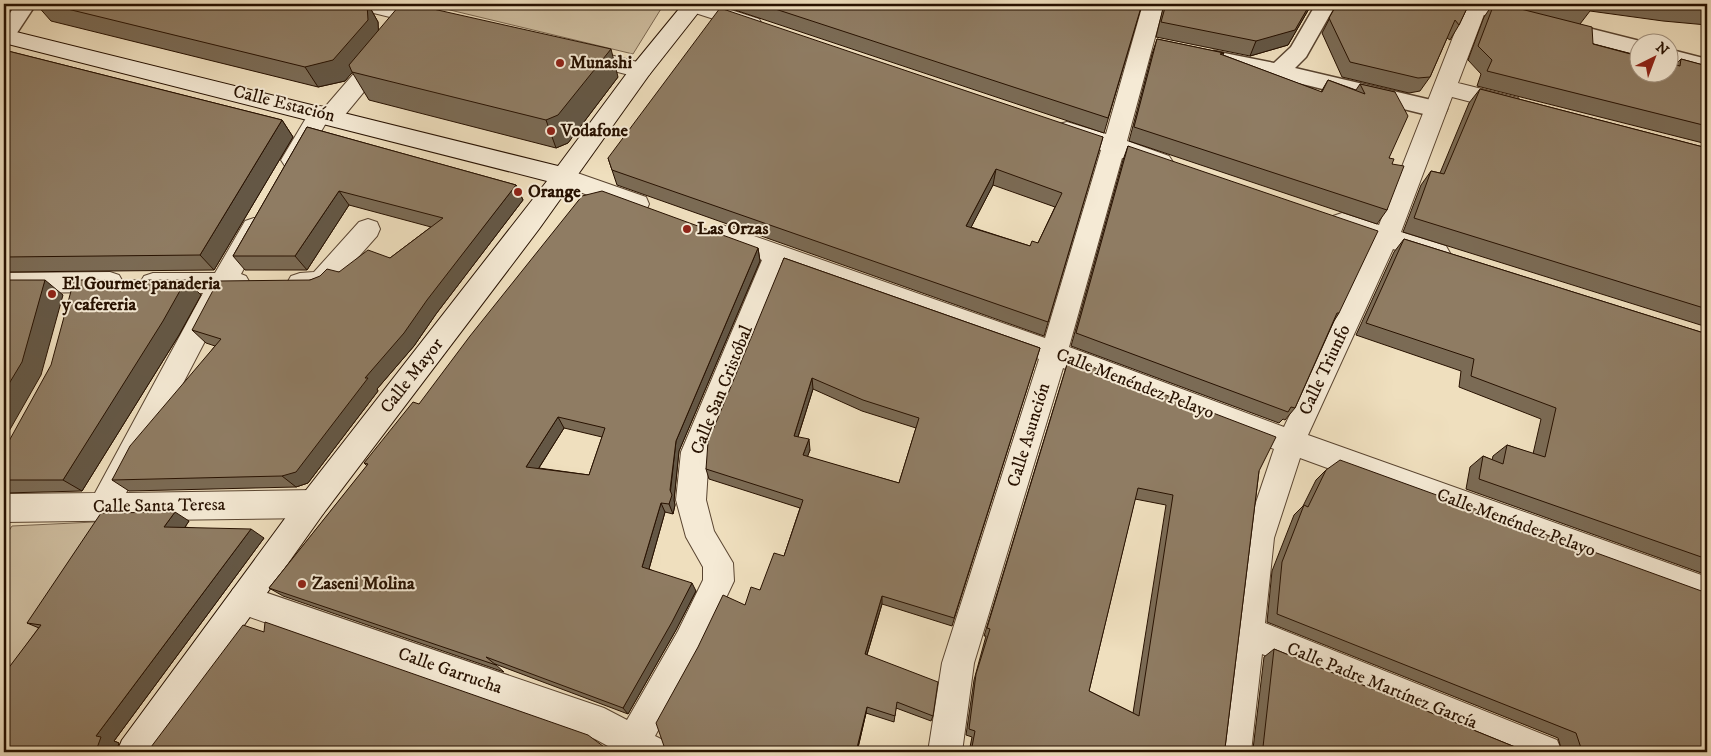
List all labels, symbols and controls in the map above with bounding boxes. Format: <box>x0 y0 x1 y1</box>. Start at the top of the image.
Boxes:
north arrow <box>1628 32 1678 82</box>
text: N <box>1652 39 1673 60</box>
place label: Munashi <box>570 52 632 74</box>
marker: Munashi <box>554 57 566 69</box>
street label: Calle Estación <box>231 81 338 127</box>
place label: Vodafone <box>560 120 629 142</box>
marker: Vodafone <box>545 125 557 137</box>
place label: Orange <box>528 181 581 203</box>
marker: Orange <box>512 186 524 198</box>
place label: Las Orzas <box>697 218 768 240</box>
marker: Las Orzas <box>681 223 693 235</box>
place label: El Gourmet panaderia y cafereria <box>61 273 221 316</box>
marker: El Gourmet panaderia y cafereria <box>46 288 58 300</box>
street label: Calle Triunfo <box>1294 321 1356 419</box>
street label: Calle San Cristóbal <box>686 322 758 458</box>
street label: Calle Mayor <box>376 334 448 418</box>
street label: Calle Menéndez Pelayo <box>1053 344 1217 424</box>
street label: Calle Asunción <box>1003 380 1055 490</box>
street label: Calle Menéndez Pelayo <box>1434 484 1599 562</box>
street label: Calle Santa Teresa <box>93 494 226 518</box>
place label: Zaseni Molina <box>312 573 415 595</box>
marker: Zaseni Molina <box>296 578 308 590</box>
street label: Calle Padre Martínez García <box>1284 638 1481 734</box>
street label: Calle Garrucha <box>395 643 505 699</box>

